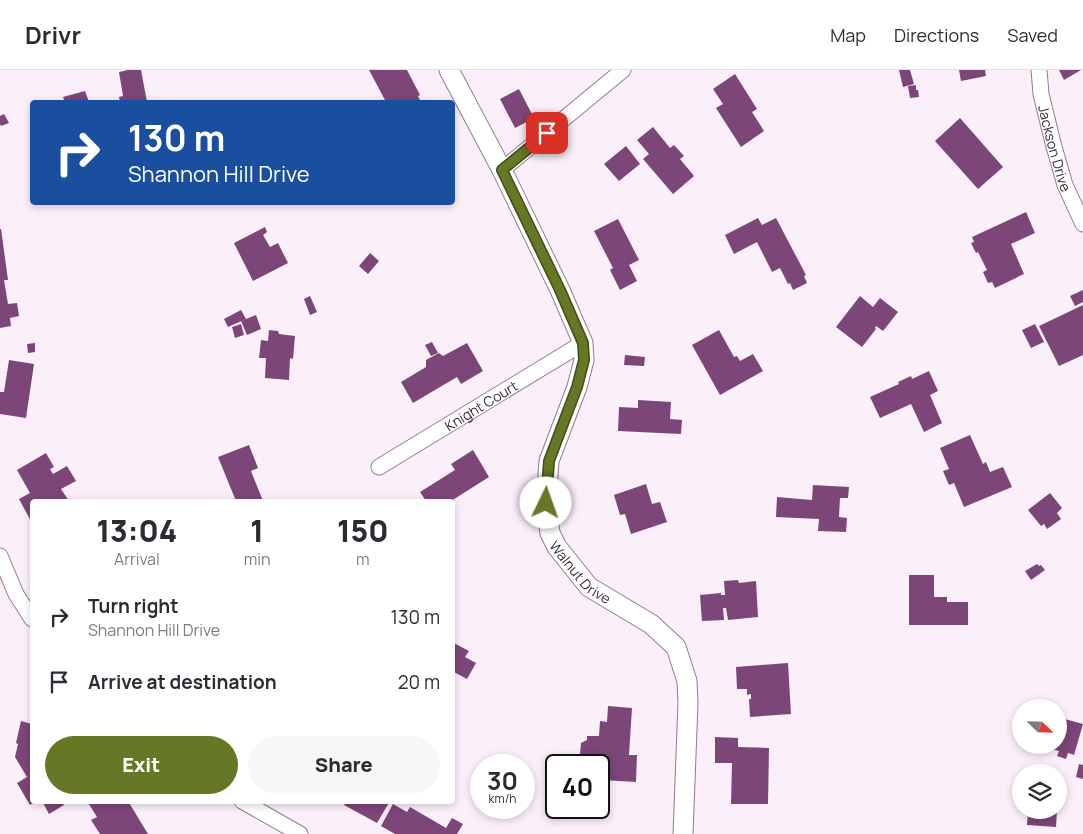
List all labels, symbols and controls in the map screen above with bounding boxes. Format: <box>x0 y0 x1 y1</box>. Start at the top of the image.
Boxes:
text: Drivr <box>25 18 81 51</box>
text: Map <box>830 23 866 47</box>
text: Directions <box>894 23 979 47</box>
text: Saved <box>1007 23 1058 47</box>
street label: Jackson Drive <box>1035 103 1076 194</box>
pin <box>526 112 568 154</box>
text: 130 m <box>128 114 225 162</box>
icon: arrive <box>533 119 561 147</box>
icon: right <box>45 120 110 185</box>
text: Shannon Hill Drive <box>128 159 310 189</box>
street label: Knight Court <box>441 375 521 435</box>
position arrow <box>519 476 571 528</box>
text: 13:04 <box>96 510 177 551</box>
text: 1 <box>250 510 264 551</box>
text: 150 <box>337 510 389 551</box>
street label: Walnut Drive <box>546 536 615 608</box>
text: Arrival <box>114 548 160 570</box>
text: min <box>244 548 271 570</box>
text: m <box>356 548 370 570</box>
text: Turn right <box>88 593 178 619</box>
icon: right <box>45 603 73 631</box>
text: 130 m <box>391 604 440 630</box>
text: Shannon Hill Drive <box>88 619 220 641</box>
icon: arrive <box>45 668 73 696</box>
text: Arrive at destination <box>88 669 277 695</box>
text: 20 m <box>398 669 440 695</box>
north arrow <box>1012 699 1068 754</box>
map controls <box>1012 699 1067 819</box>
button: Exit <box>45 736 238 794</box>
button: Share <box>248 736 440 794</box>
speed limit sign: 40 <box>545 754 610 819</box>
text: 30 <box>487 763 518 798</box>
button: layers <box>1012 764 1067 819</box>
text: km/h <box>489 790 516 807</box>

